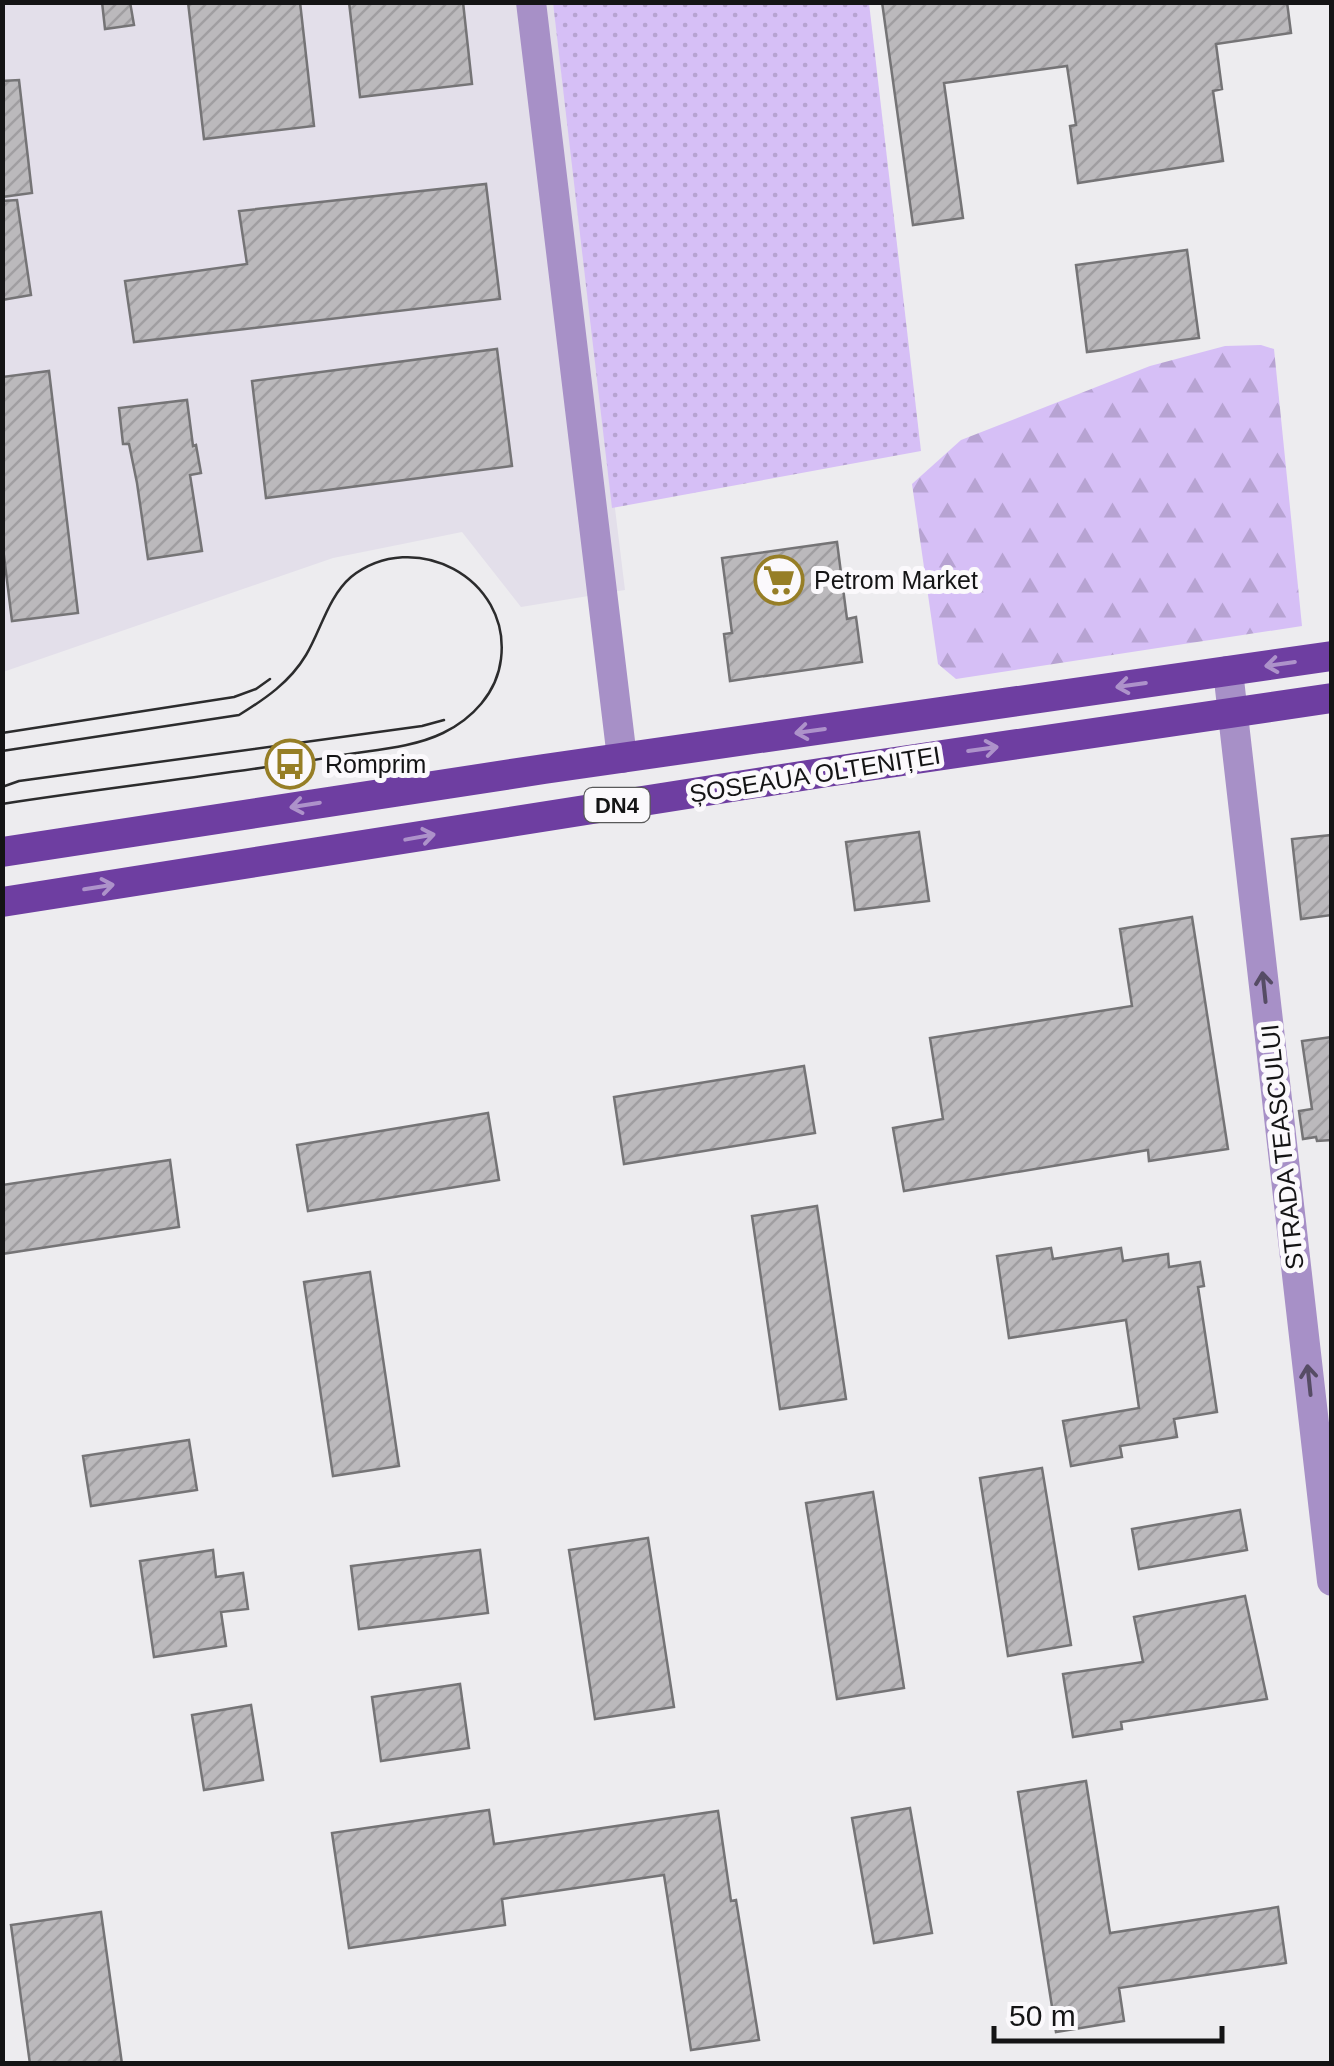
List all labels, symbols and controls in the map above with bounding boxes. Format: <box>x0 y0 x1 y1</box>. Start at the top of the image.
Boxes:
supermarket icon: Petrom Market <box>753 554 805 606</box>
place label: Petrom Market <box>814 566 978 594</box>
one-way arrow <box>1264 655 1296 673</box>
one-way arrow <box>1116 677 1148 695</box>
one-way arrow <box>794 723 826 741</box>
bus stop icon: Romprim <box>264 738 316 790</box>
one-way arrow <box>966 739 999 757</box>
street label: ȘOSEAUA OLTENIȚEI <box>687 740 943 808</box>
place label: Romprim <box>325 750 426 778</box>
road number: DN4 <box>584 788 650 822</box>
one-way arrow <box>289 797 322 815</box>
one-way arrow <box>403 827 436 846</box>
one-way arrow <box>82 878 115 896</box>
one-way arrow <box>1254 972 1273 1004</box>
street label: STRADA TEASCULUI <box>1255 1023 1309 1271</box>
one-way arrow <box>1299 1364 1318 1397</box>
scale bar <box>994 1981 1222 2043</box>
text: 50 m <box>1009 1999 1076 2032</box>

